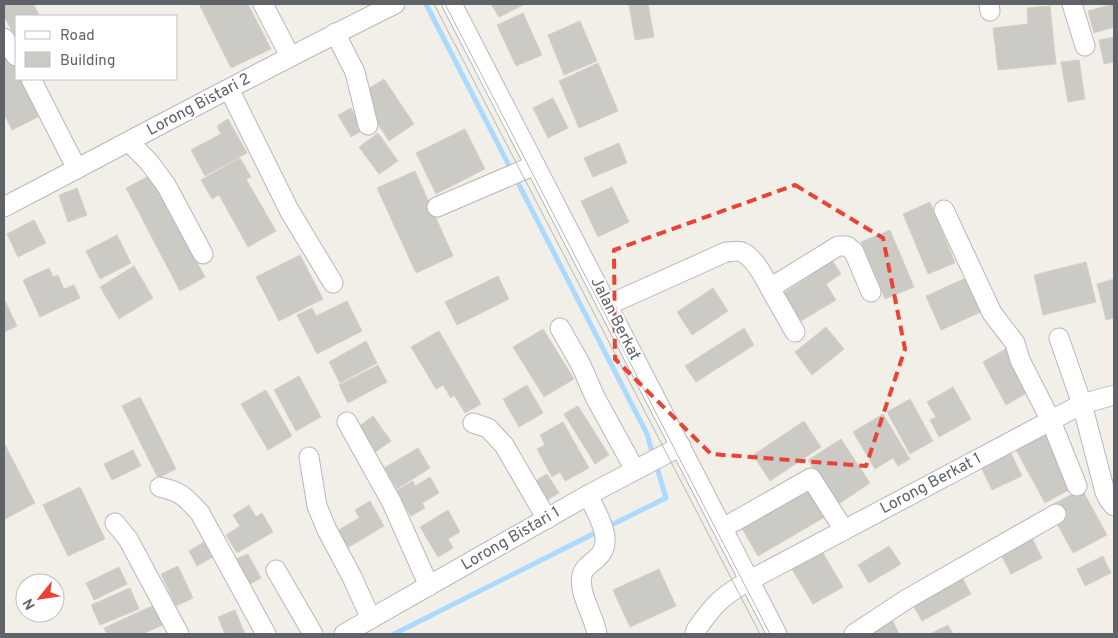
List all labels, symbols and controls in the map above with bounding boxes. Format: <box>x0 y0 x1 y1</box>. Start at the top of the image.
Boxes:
legend <box>15 15 178 80</box>
text: Road <box>60 27 95 46</box>
text: Building <box>60 52 115 71</box>
street label: Lorong Bistari 2 <box>144 69 254 141</box>
street label: Jalan Berkat <box>586 274 644 364</box>
street label: Lorong Berkat 1 <box>877 449 985 519</box>
street label: Lorong Bistari 1 <box>458 503 564 575</box>
north arrow <box>15 573 65 623</box>
text: N <box>20 595 40 612</box>

